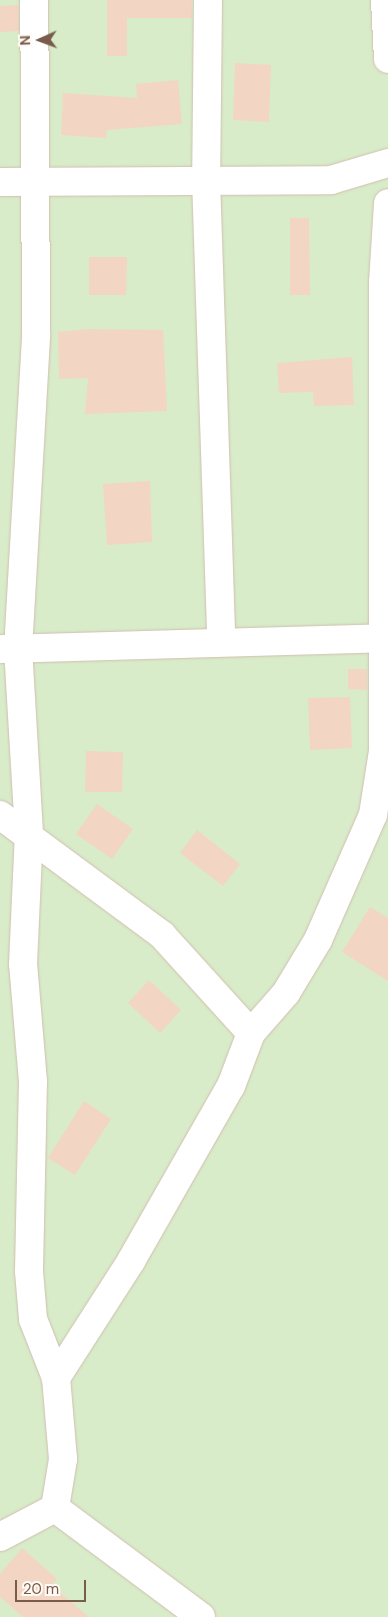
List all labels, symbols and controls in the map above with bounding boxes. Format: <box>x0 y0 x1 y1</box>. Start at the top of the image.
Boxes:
north arrow <box>15 15 65 65</box>
text: N <box>16 35 34 46</box>
scale bar <box>18 1570 89 1602</box>
text: 20 m <box>23 1579 59 1599</box>

